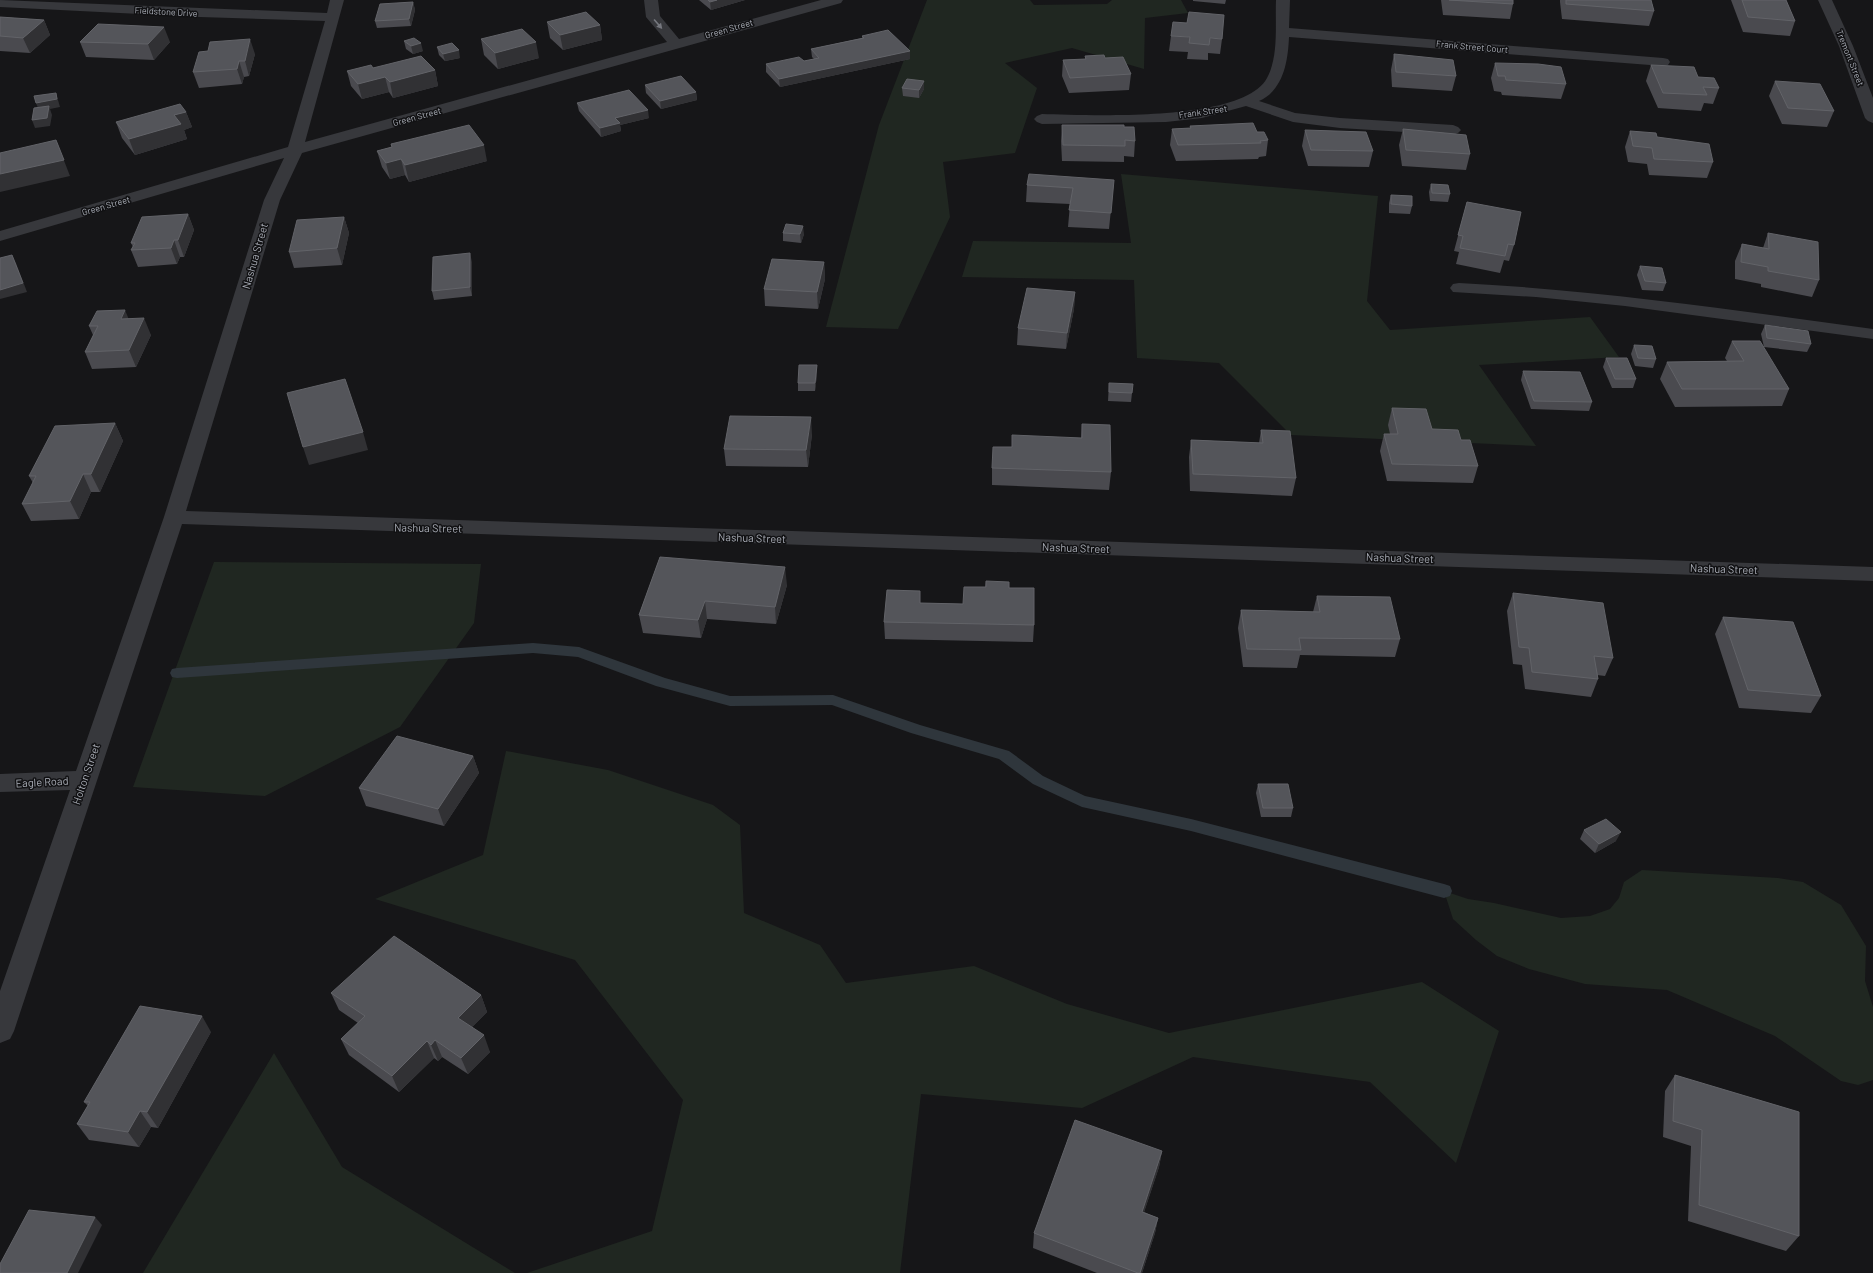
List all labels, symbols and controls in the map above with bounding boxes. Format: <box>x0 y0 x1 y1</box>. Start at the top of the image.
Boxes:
street label: Fieldstone Drive <box>134 4 198 19</box>
street label: Green Street <box>704 16 754 41</box>
one-way arrow <box>654 19 663 29</box>
street label: Tremont Street <box>1834 28 1867 87</box>
street label: Frank Street Court <box>1436 38 1509 55</box>
street label: Frank Street <box>1178 103 1228 120</box>
street label: Green Street <box>392 105 442 128</box>
street label: Green Street <box>81 193 131 218</box>
street label: Nashua Street <box>239 221 270 290</box>
street label: Nashua Street <box>394 520 462 535</box>
street label: Nashua Street <box>718 530 786 545</box>
street label: Nashua Street <box>1042 540 1110 555</box>
street label: Nashua Street <box>1366 550 1434 565</box>
street label: Nashua Street <box>1690 561 1758 576</box>
street label: Holton Street <box>69 742 102 806</box>
street label: Eagle Road <box>15 774 69 789</box>

